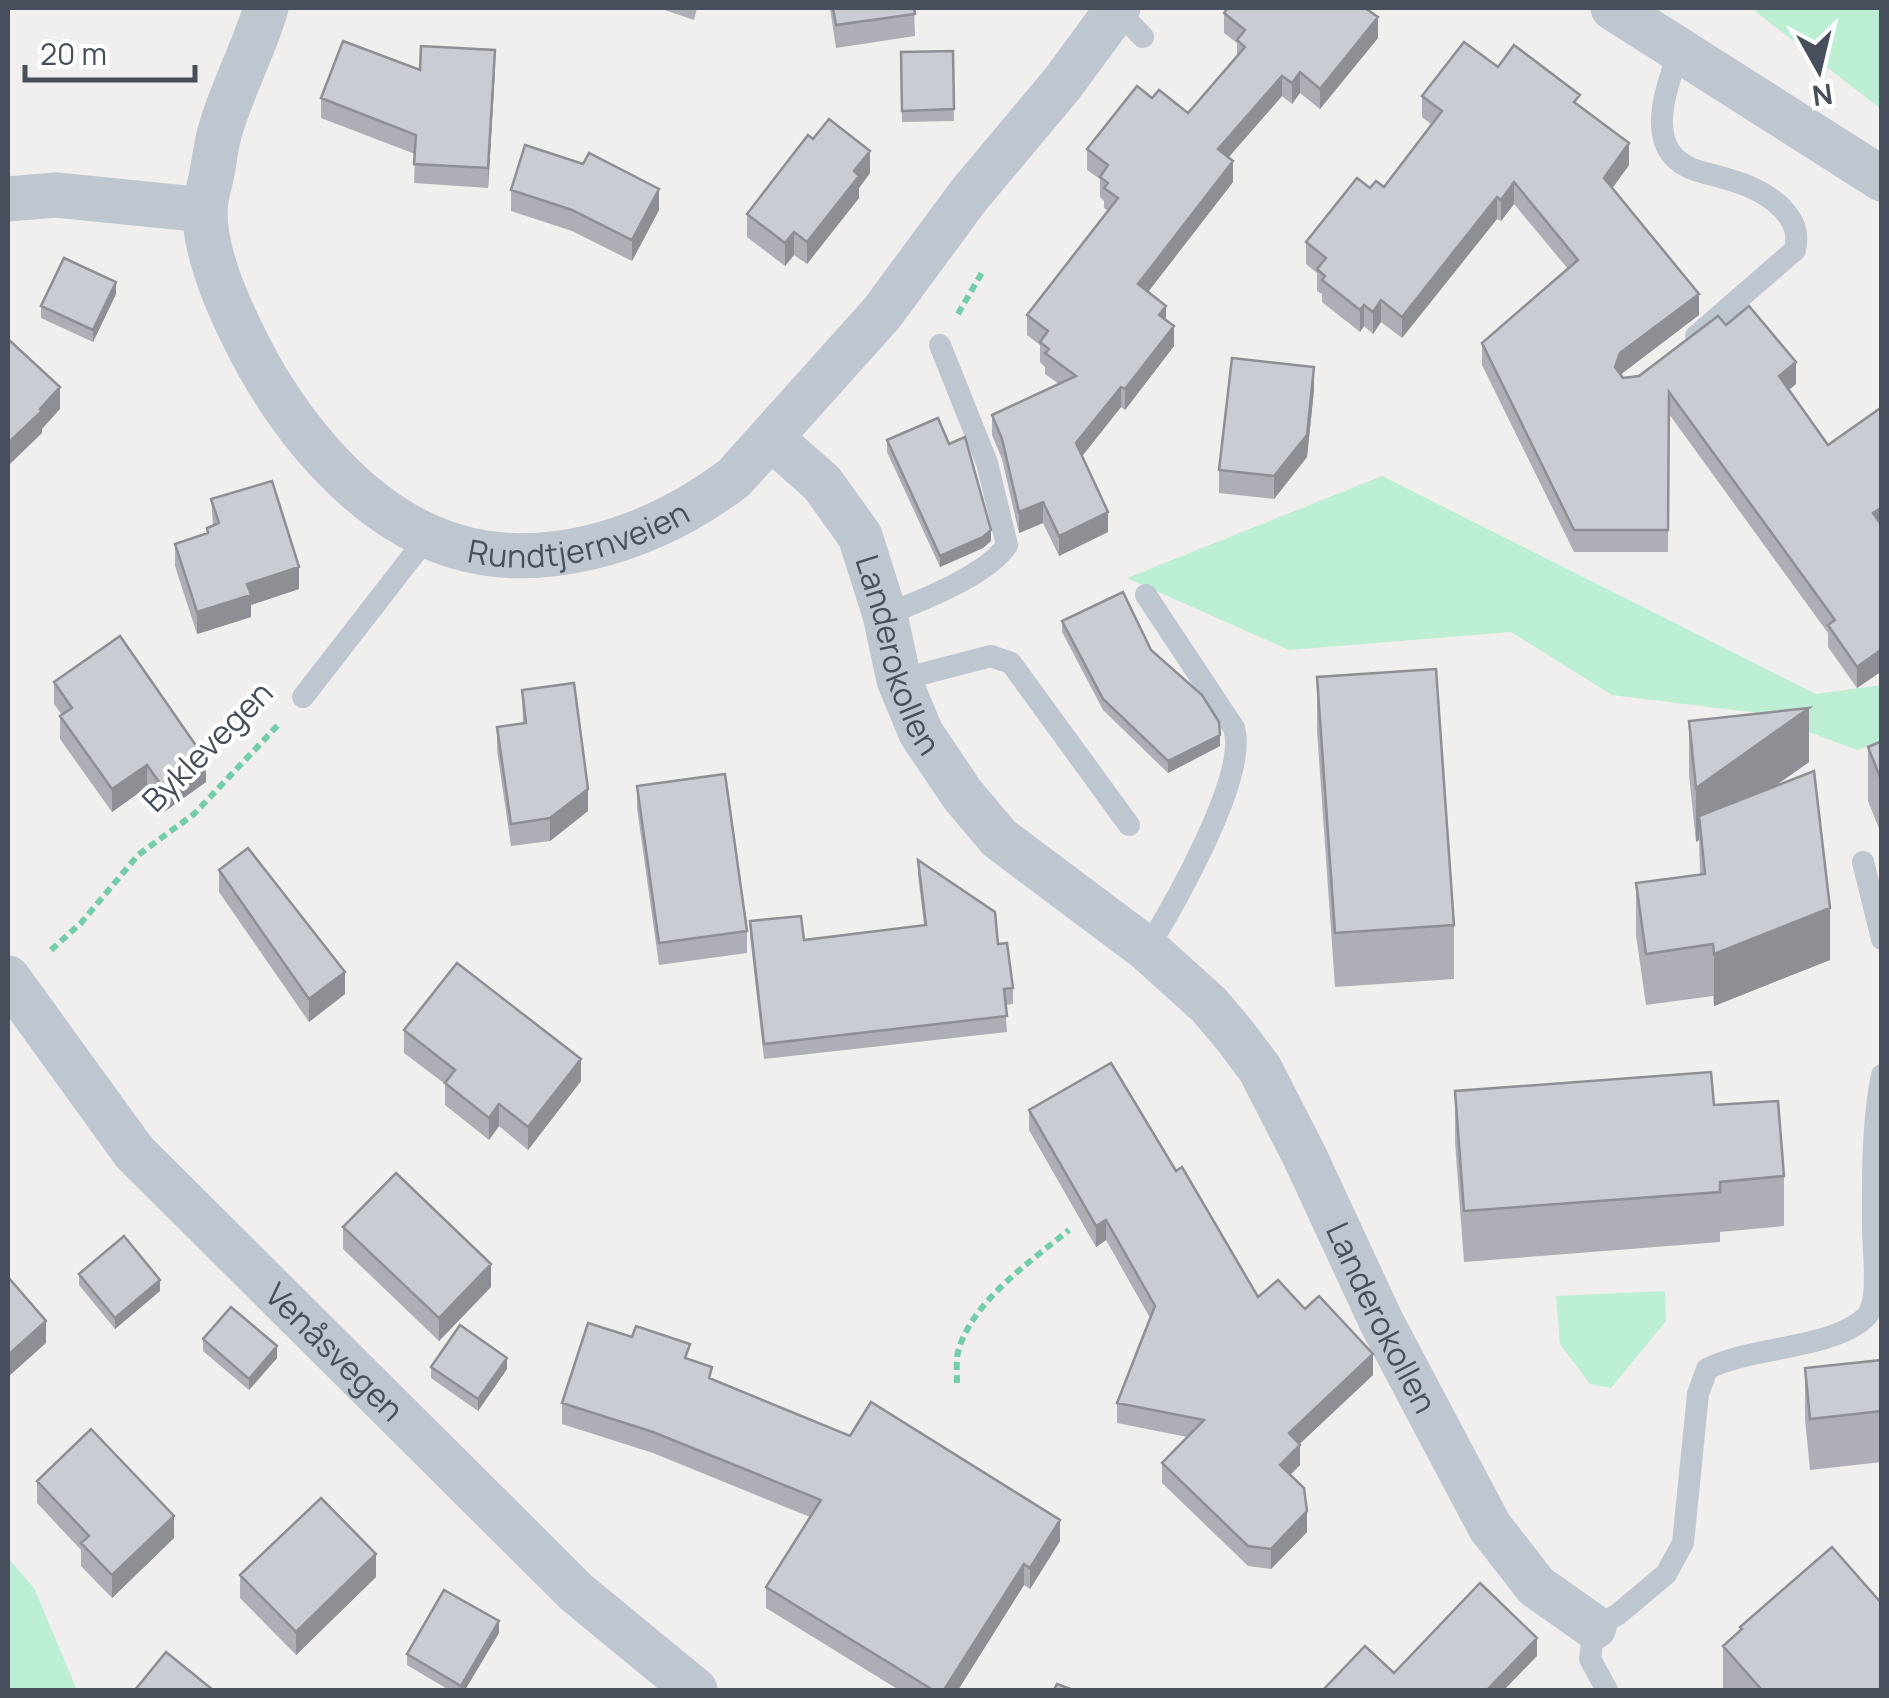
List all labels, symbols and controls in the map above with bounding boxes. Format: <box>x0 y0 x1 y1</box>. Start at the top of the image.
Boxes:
scale bar <box>25 20 195 82</box>
north arrow <box>1769 20 1869 120</box>
text: 20 m <box>40 33 107 74</box>
text: N <box>1810 76 1835 116</box>
street label: Rundtjernveien <box>465 490 697 578</box>
street label: Landerokollen <box>845 549 951 763</box>
street label: Byklevegen <box>132 671 282 821</box>
street label: Landerokollen <box>1316 1215 1448 1420</box>
street label: Venåsvegen <box>256 1273 414 1431</box>

